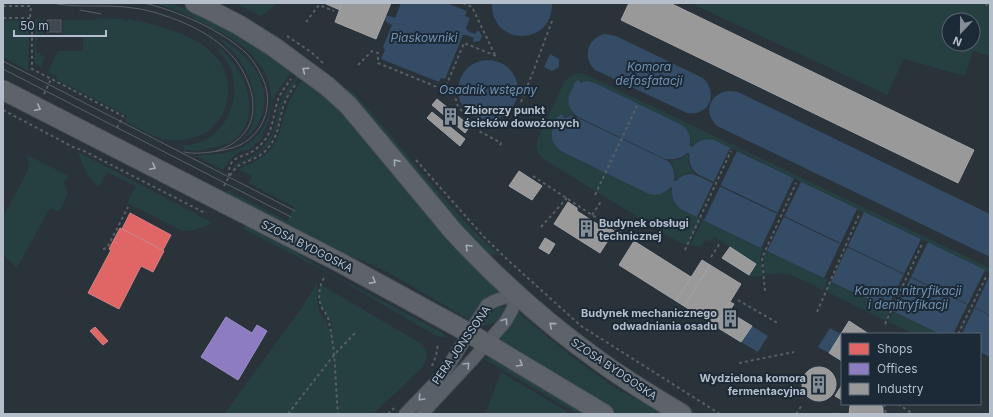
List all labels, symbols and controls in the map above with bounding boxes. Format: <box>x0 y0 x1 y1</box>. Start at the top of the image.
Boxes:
scale bar <box>14 12 106 38</box>
north arrow <box>941 12 981 52</box>
text: 50 m <box>20 18 49 33</box>
water label: Piaskowniki <box>391 30 459 45</box>
text: N <box>951 33 964 49</box>
water label: Komora defosfatacji <box>615 59 684 88</box>
one-way arrow <box>303 67 310 74</box>
water label: Osadnik wstępny <box>439 82 537 97</box>
one-way arrow <box>33 103 41 111</box>
place label: Zbiorczy punkt ścieków dowożonych <box>464 103 579 130</box>
building icon: Zbiorczy punkt ścieków dowożonych <box>441 106 461 126</box>
one-way arrow <box>393 159 400 167</box>
one-way arrow <box>149 162 157 170</box>
place label: Budynek obsługi technicznej <box>599 216 689 243</box>
street label: SZOSA BYDGOSKA <box>259 217 356 275</box>
building icon: Budynek obsługi technicznej <box>576 219 596 239</box>
one-way arrow <box>465 244 473 252</box>
one-way arrow <box>369 276 376 283</box>
water label: Komora nitryfikacji i denitryfikacji <box>855 283 963 312</box>
street label: PERA JONSSONA <box>429 303 494 387</box>
place label: Budynek mechanicznego odwadniania osadu <box>581 306 717 333</box>
building icon: Budynek mechanicznego odwadniania osadu <box>720 309 740 329</box>
one-way arrow <box>500 319 507 326</box>
one-way arrow <box>550 323 557 330</box>
legend <box>841 333 981 405</box>
street label: SZOSA BYDGOSKA <box>568 335 660 403</box>
text: Shops <box>877 341 913 356</box>
one-way arrow <box>516 359 523 366</box>
text: Offices <box>877 361 918 376</box>
one-way arrow <box>462 362 470 370</box>
place label: Wydzielona komora fermentacyjna <box>699 371 806 398</box>
building icon: Wydzielona komora fermentacyjna <box>809 374 829 394</box>
text: Industry <box>877 381 924 396</box>
one-way arrow <box>418 393 426 401</box>

